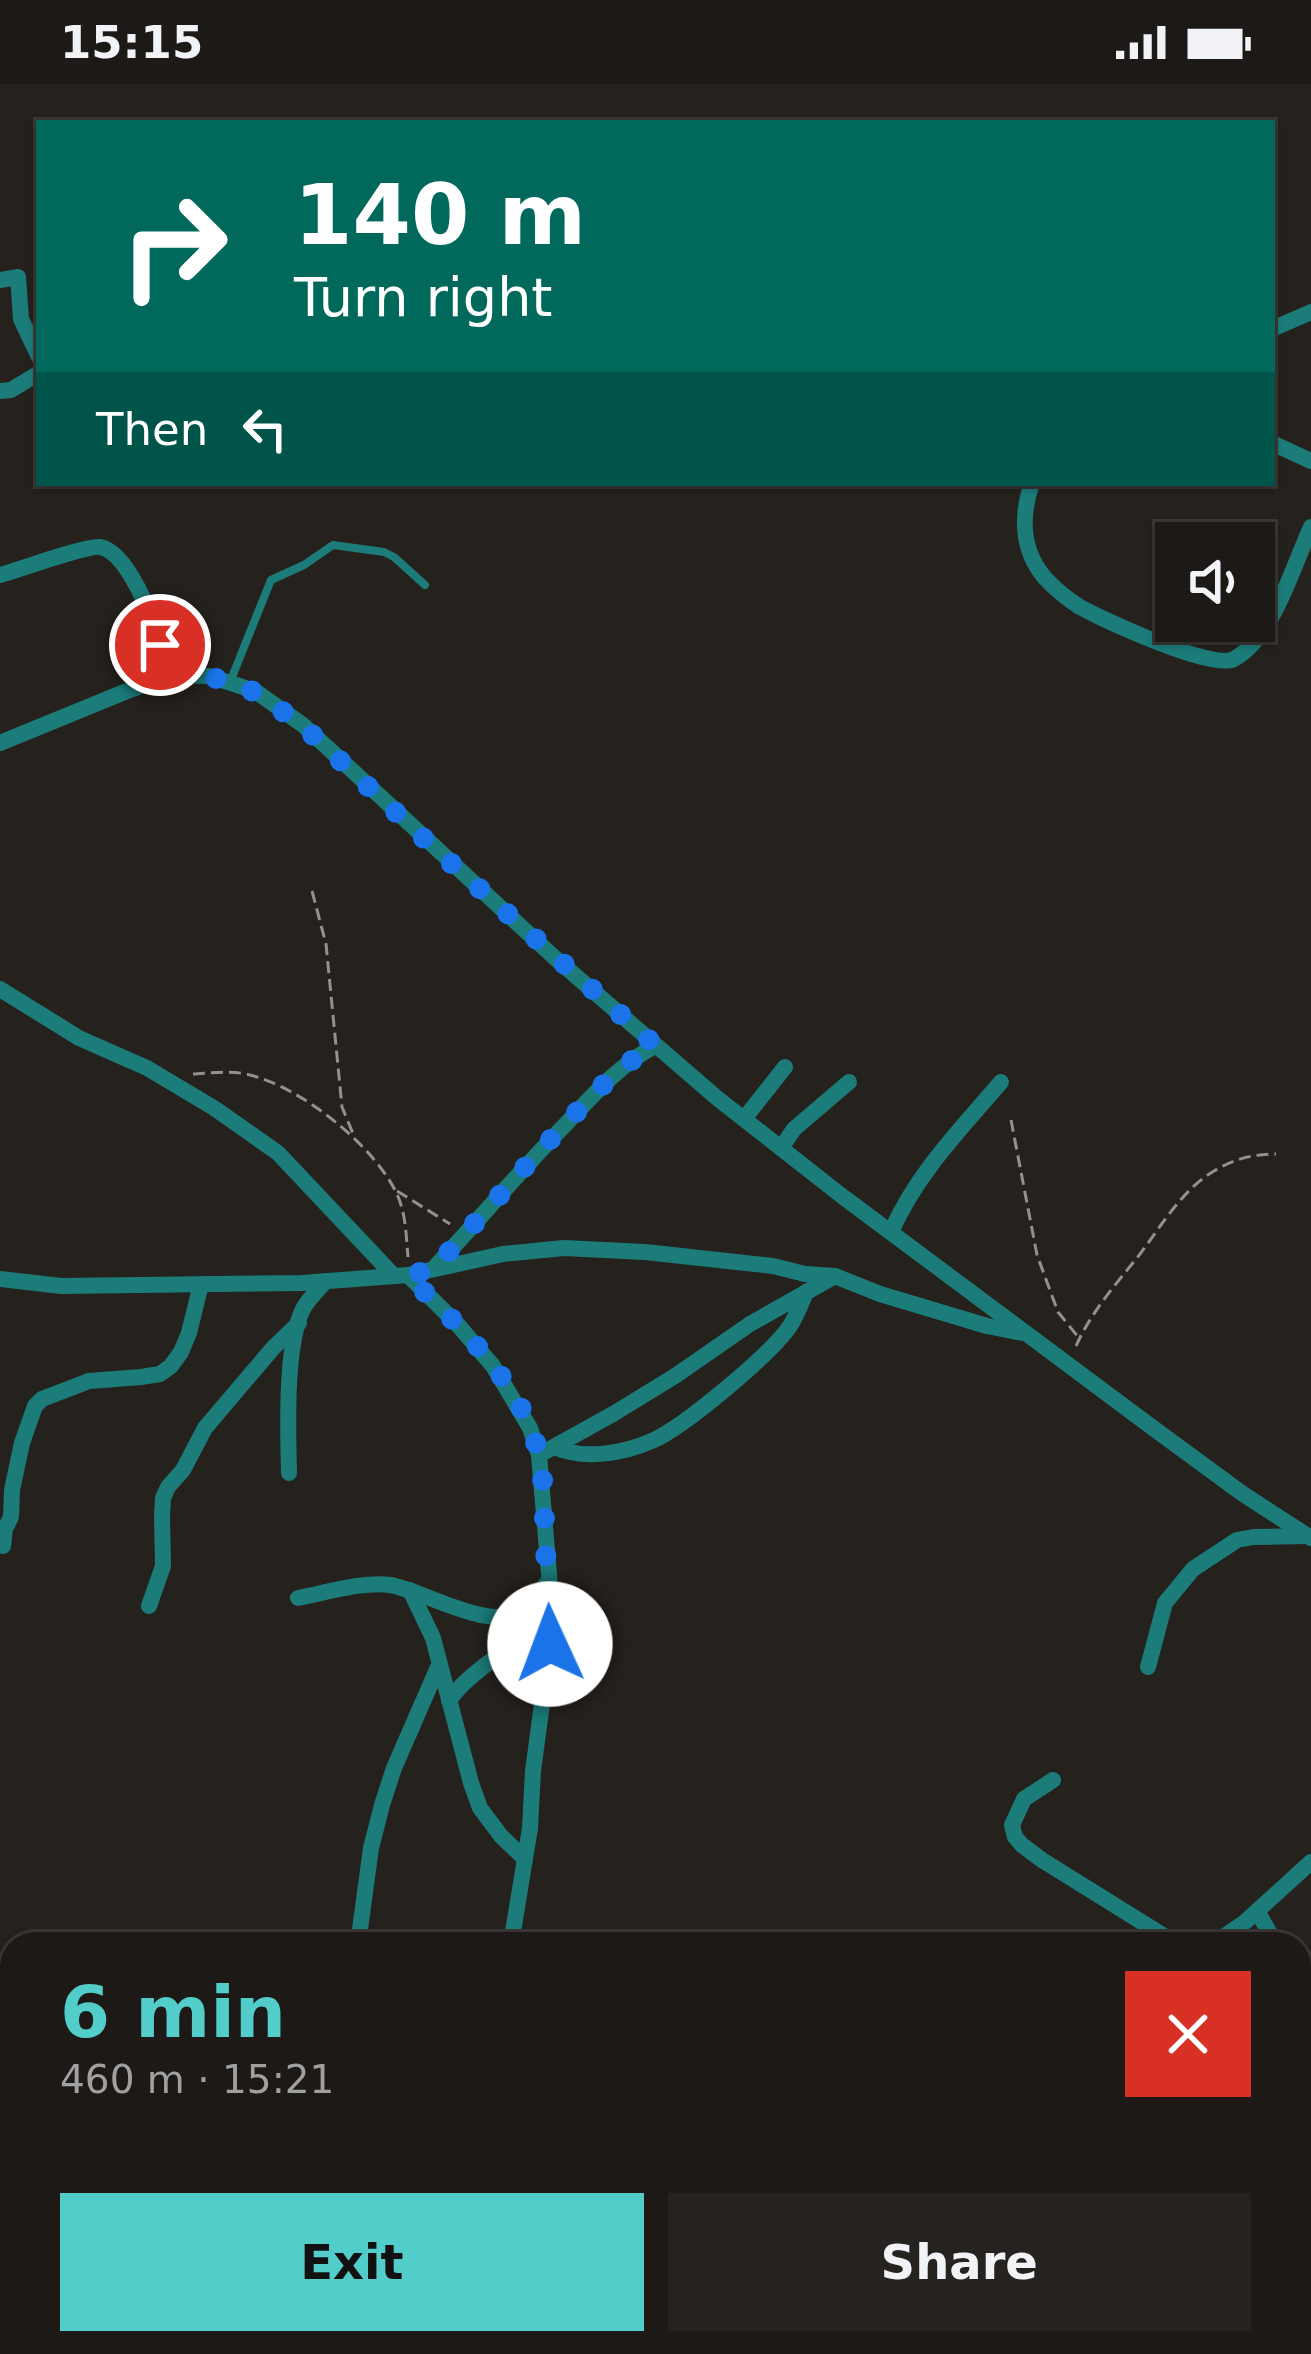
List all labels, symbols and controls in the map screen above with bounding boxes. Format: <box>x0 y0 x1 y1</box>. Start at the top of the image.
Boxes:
text: 15:15 <box>60 16 203 69</box>
text: 140 m <box>294 166 586 264</box>
icon: right <box>96 168 252 324</box>
text: Turn right <box>294 266 553 329</box>
icon: left <box>232 396 298 462</box>
text: Then <box>96 403 208 456</box>
map controls <box>1155 522 1275 642</box>
button: sound <box>1155 522 1275 642</box>
pin <box>109 594 211 696</box>
icon: arrive <box>127 612 193 678</box>
position arrow <box>487 1581 613 1707</box>
text: 6 min <box>60 1970 286 2054</box>
button: close <box>1125 1971 1251 2097</box>
text: 460 m · 15:21 <box>60 2057 334 2102</box>
button: Exit <box>60 2193 644 2331</box>
button: Share <box>668 2193 1251 2331</box>

